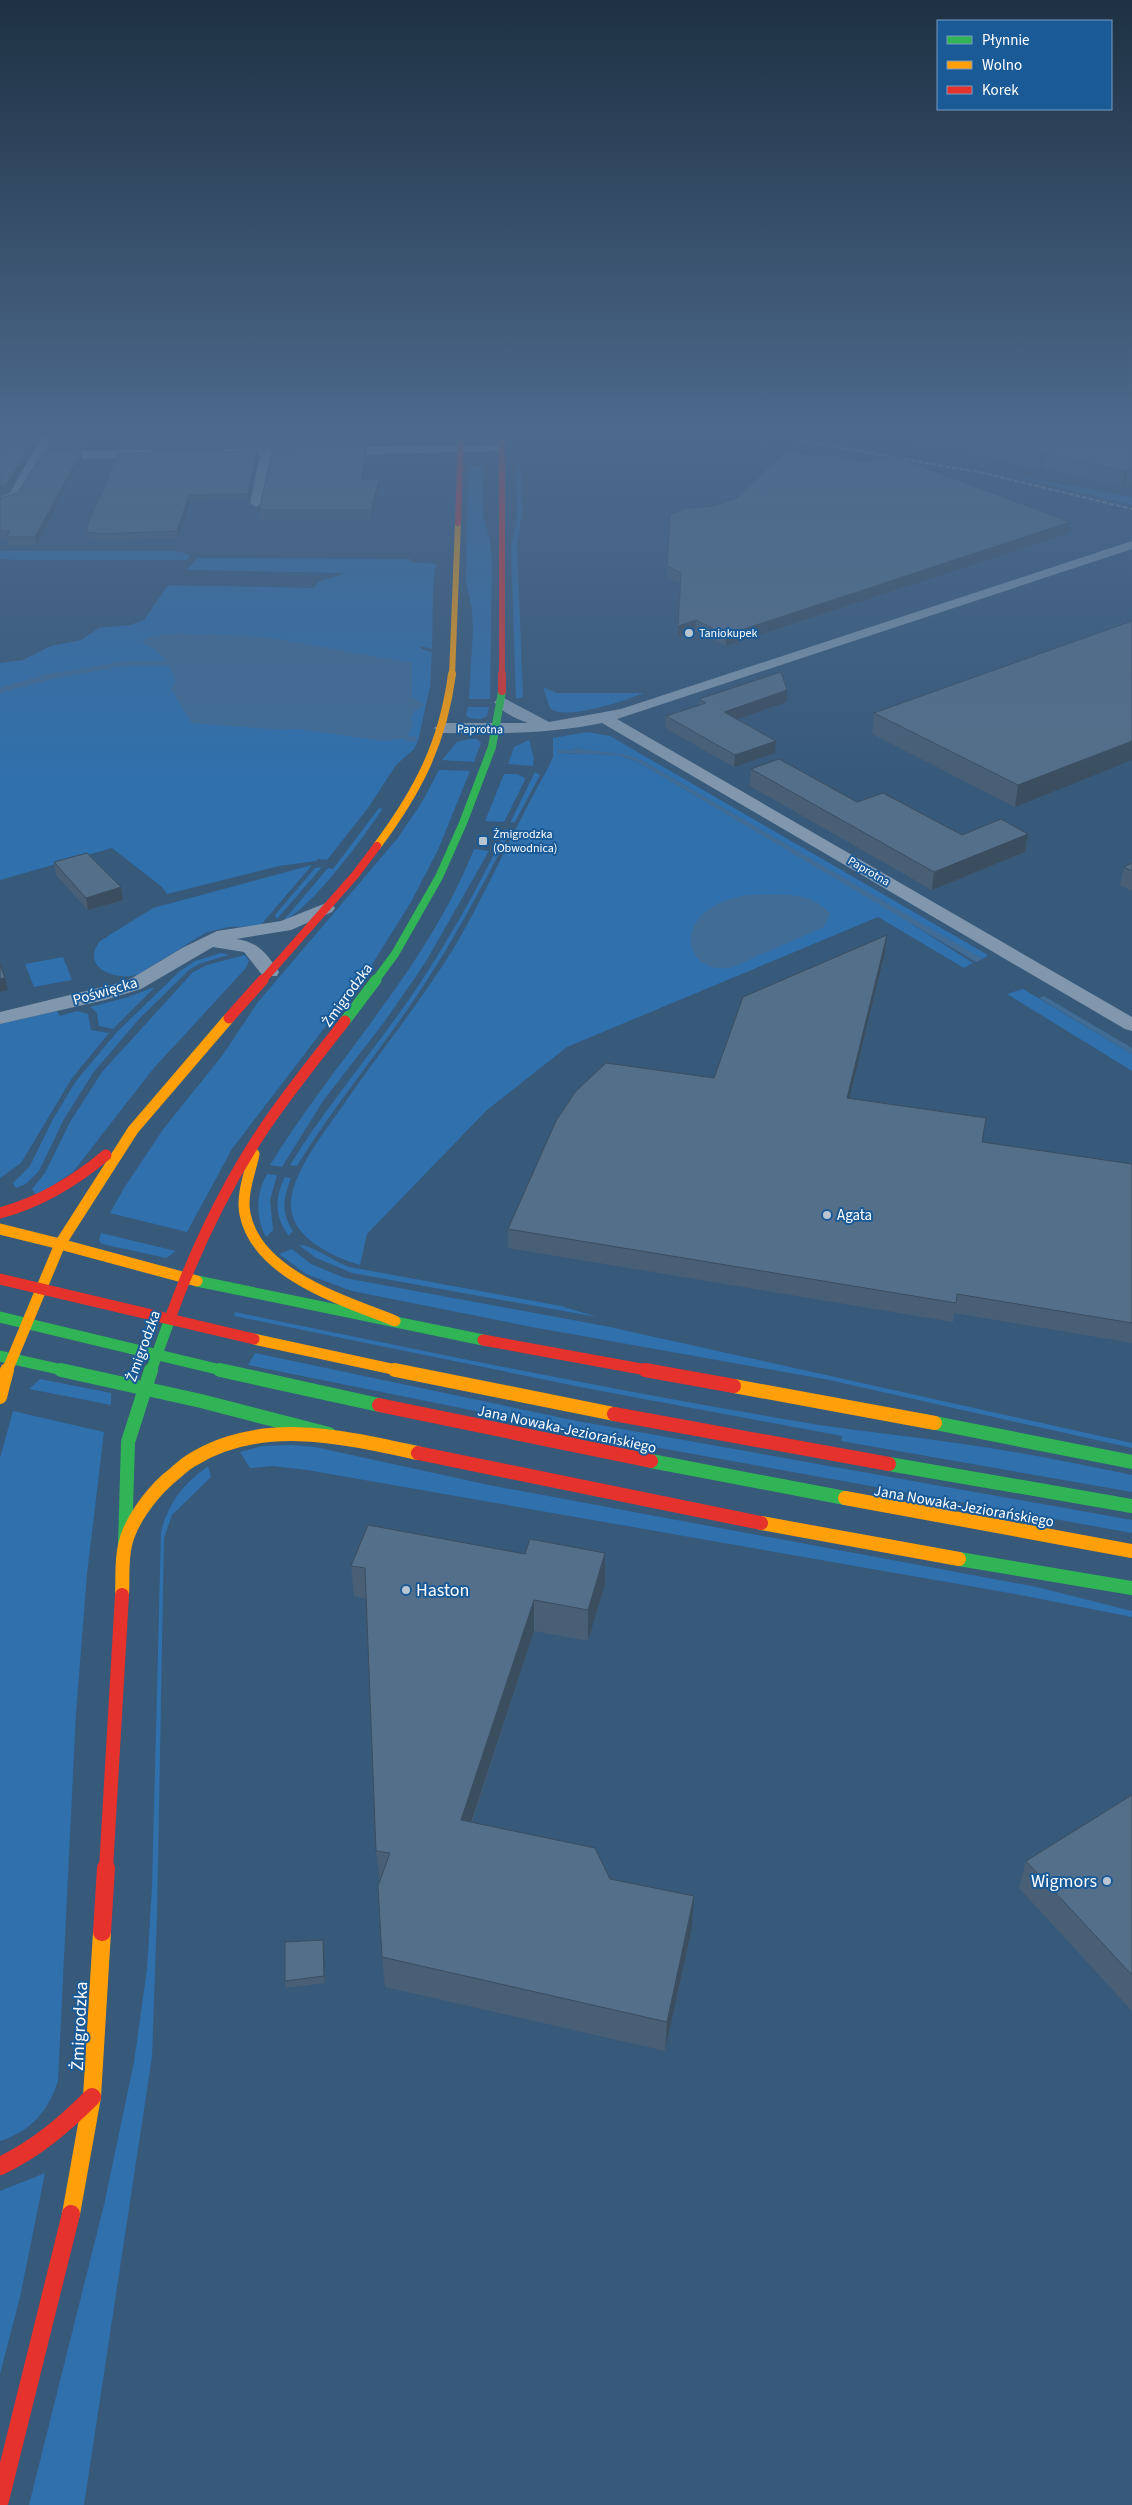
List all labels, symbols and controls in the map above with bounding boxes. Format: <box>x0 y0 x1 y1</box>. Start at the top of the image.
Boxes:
legend <box>937 20 1112 110</box>
text: Płynnie <box>982 30 1030 51</box>
text: Wolno <box>982 55 1022 76</box>
text: Korek <box>982 80 1019 101</box>
place label: Taniokupek <box>699 625 758 642</box>
marker: Taniokupek <box>683 627 695 639</box>
street label: Paprotna <box>457 721 503 738</box>
place label: Żmigrodzka (Obwodnica) <box>493 826 558 857</box>
marker: Żmigrodzka (Obwodnica) <box>477 835 489 847</box>
street label: Paprotna <box>845 853 893 890</box>
street label: Żmigrodzka <box>317 959 378 1032</box>
street label: Poświęcka <box>70 972 140 1011</box>
place label: Agata <box>837 1205 872 1226</box>
marker: Agata <box>821 1209 833 1221</box>
street label: Żmigrodzka <box>121 1308 166 1385</box>
street label: Jana Nowaka-Jeziorańskiego <box>476 1400 658 1459</box>
street label: Jana Nowaka-Jeziorańskiego <box>872 1480 1056 1533</box>
place label: Haston <box>416 1578 469 1603</box>
marker: Haston <box>400 1584 412 1596</box>
place label: Wigmors <box>1031 1869 1097 1894</box>
marker: Wigmors <box>1101 1875 1113 1887</box>
street label: Żmigrodzka <box>65 1981 94 2071</box>

